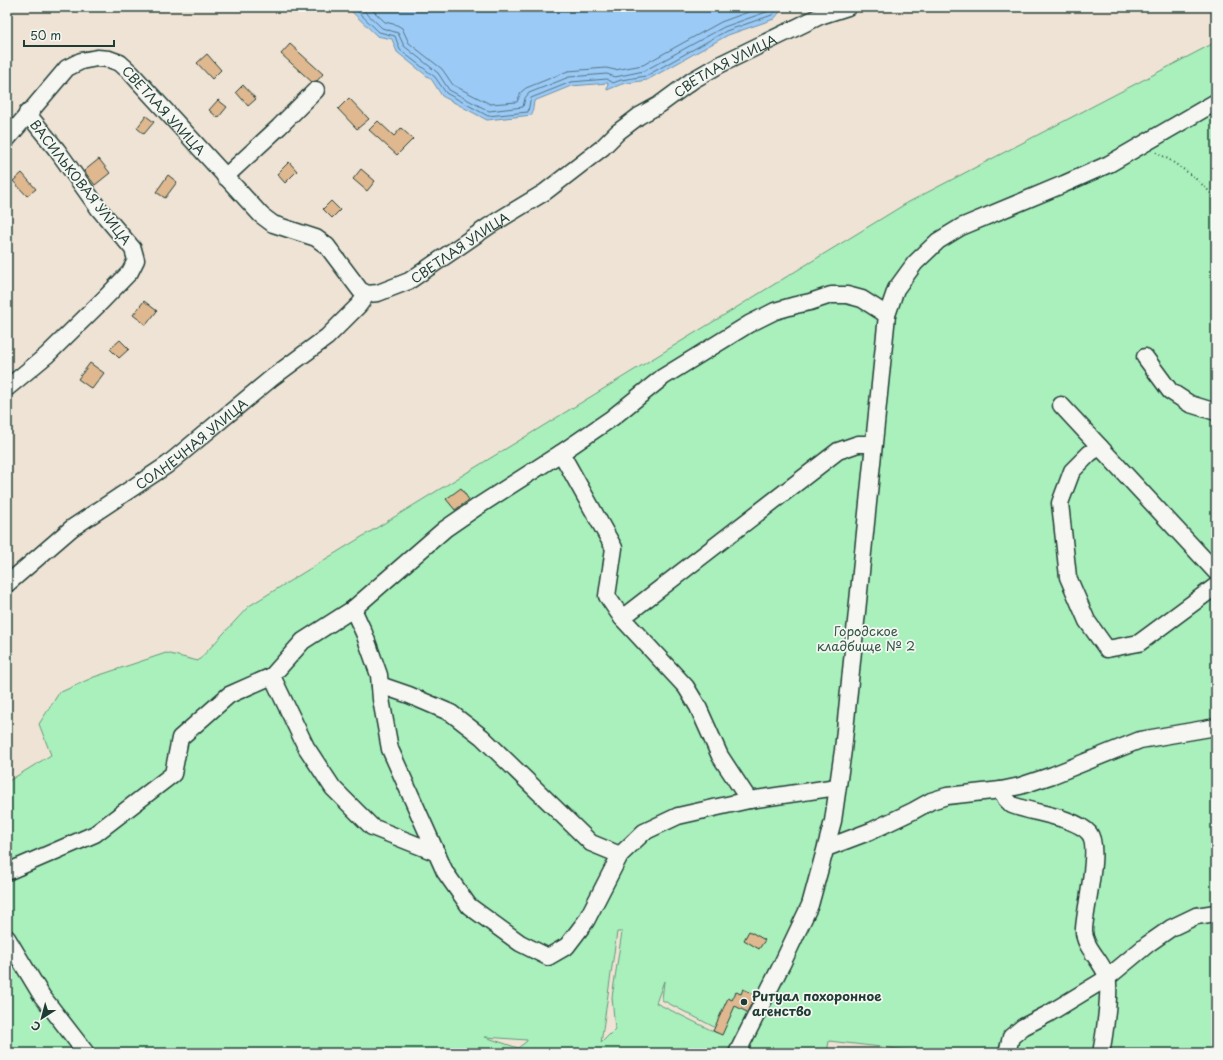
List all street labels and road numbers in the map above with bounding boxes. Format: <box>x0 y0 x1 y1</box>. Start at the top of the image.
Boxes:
street label: СВЕТЛАЯ УЛИЦА <box>669 29 780 101</box>
street label: СВЕТЛАЯ УЛИЦА <box>119 61 210 158</box>
street label: ВАСИЛЬКОВАЯ УЛИЦА <box>26 115 136 249</box>
street label: СВЕТЛАЯ УЛИЦА <box>406 207 512 287</box>
street label: СОЛНЕЧНАЯ УЛИЦА <box>131 393 251 493</box>

